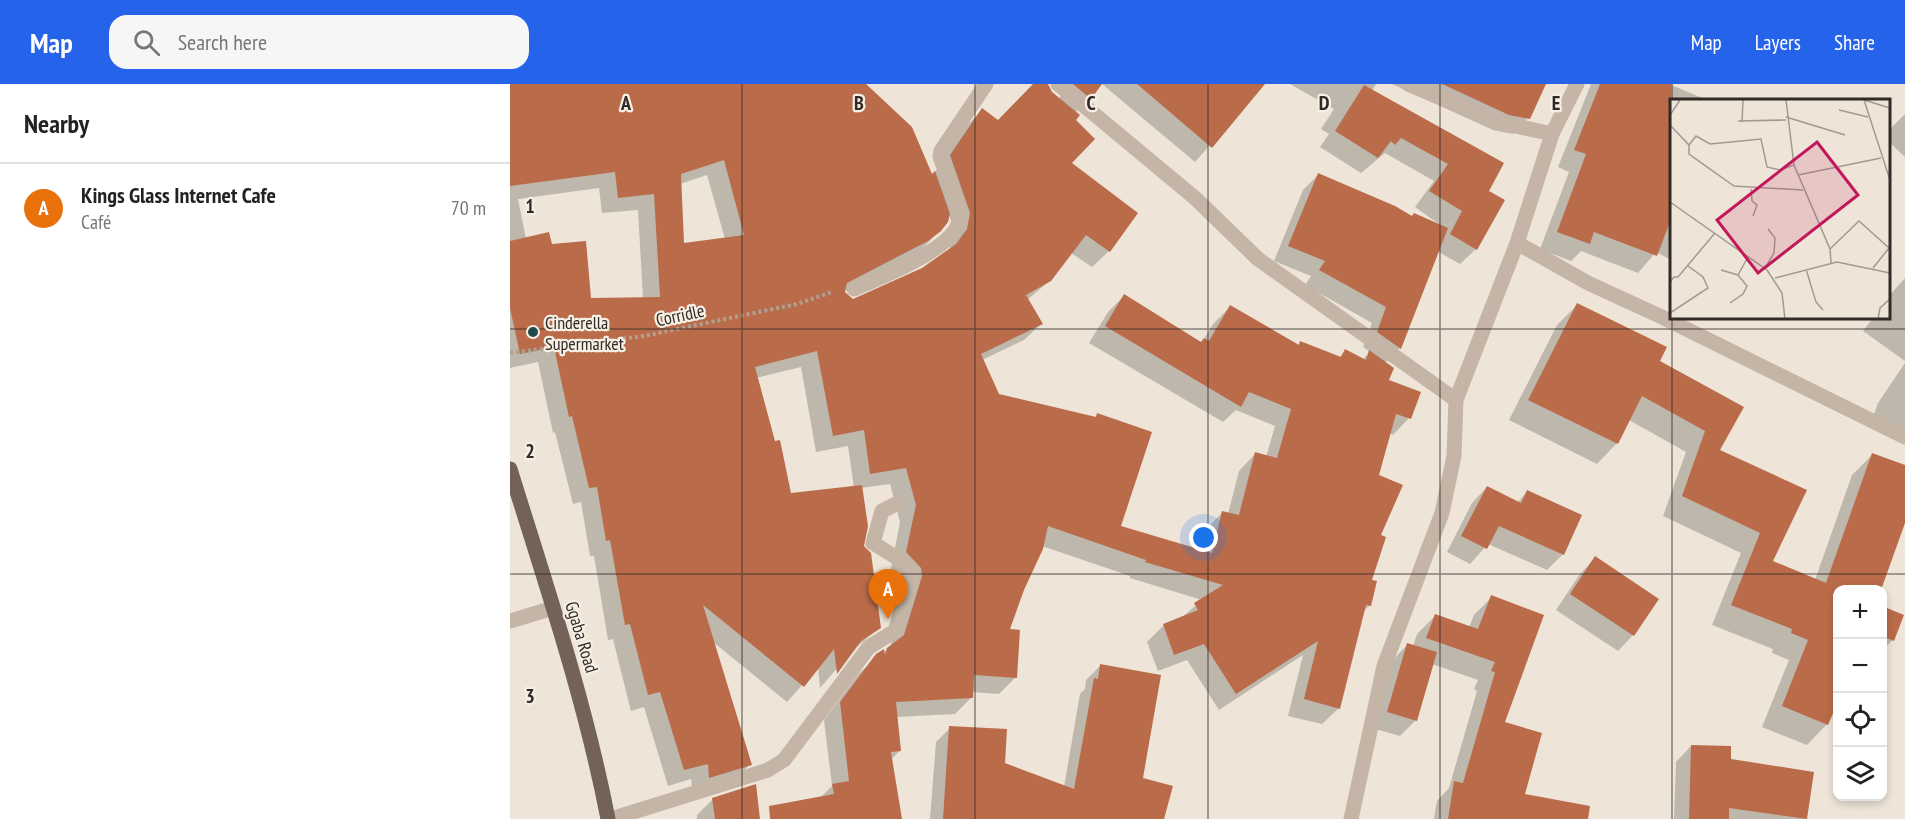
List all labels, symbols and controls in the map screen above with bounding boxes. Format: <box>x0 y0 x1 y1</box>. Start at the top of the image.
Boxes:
search box <box>109 15 529 69</box>
text: Map <box>30 24 73 61</box>
icon: search <box>130 26 163 59</box>
text: Search here <box>178 28 267 56</box>
text: Map <box>1691 29 1722 56</box>
text: Layers <box>1755 29 1801 56</box>
text: Share <box>1834 29 1875 56</box>
text: A <box>620 90 632 116</box>
text: B <box>854 90 864 116</box>
text: C <box>1086 90 1096 116</box>
text: D <box>1319 90 1330 116</box>
text: E <box>1552 90 1560 116</box>
inset map <box>1670 99 1890 320</box>
text: Nearby <box>24 107 89 140</box>
text: Kings Glass Internet Cafe <box>81 181 276 209</box>
text: 1 <box>525 193 535 219</box>
text: A <box>38 195 49 221</box>
text: 70 m <box>451 195 486 221</box>
text: Café <box>81 209 111 235</box>
street label: Corridle <box>654 299 706 331</box>
place label: Cinderella Supermarket <box>545 311 624 355</box>
marker: Cinderella Supermarket <box>526 325 540 339</box>
text: 2 <box>525 438 535 464</box>
your location <box>1189 523 1218 552</box>
pin: A <box>868 570 908 619</box>
map controls <box>1833 585 1887 801</box>
button: + <box>1833 585 1887 639</box>
street label: Ggaba Road <box>560 599 604 675</box>
button: − <box>1833 639 1887 693</box>
text: 3 <box>525 683 535 709</box>
button: locate <box>1833 693 1887 747</box>
button: layers <box>1833 747 1887 801</box>

